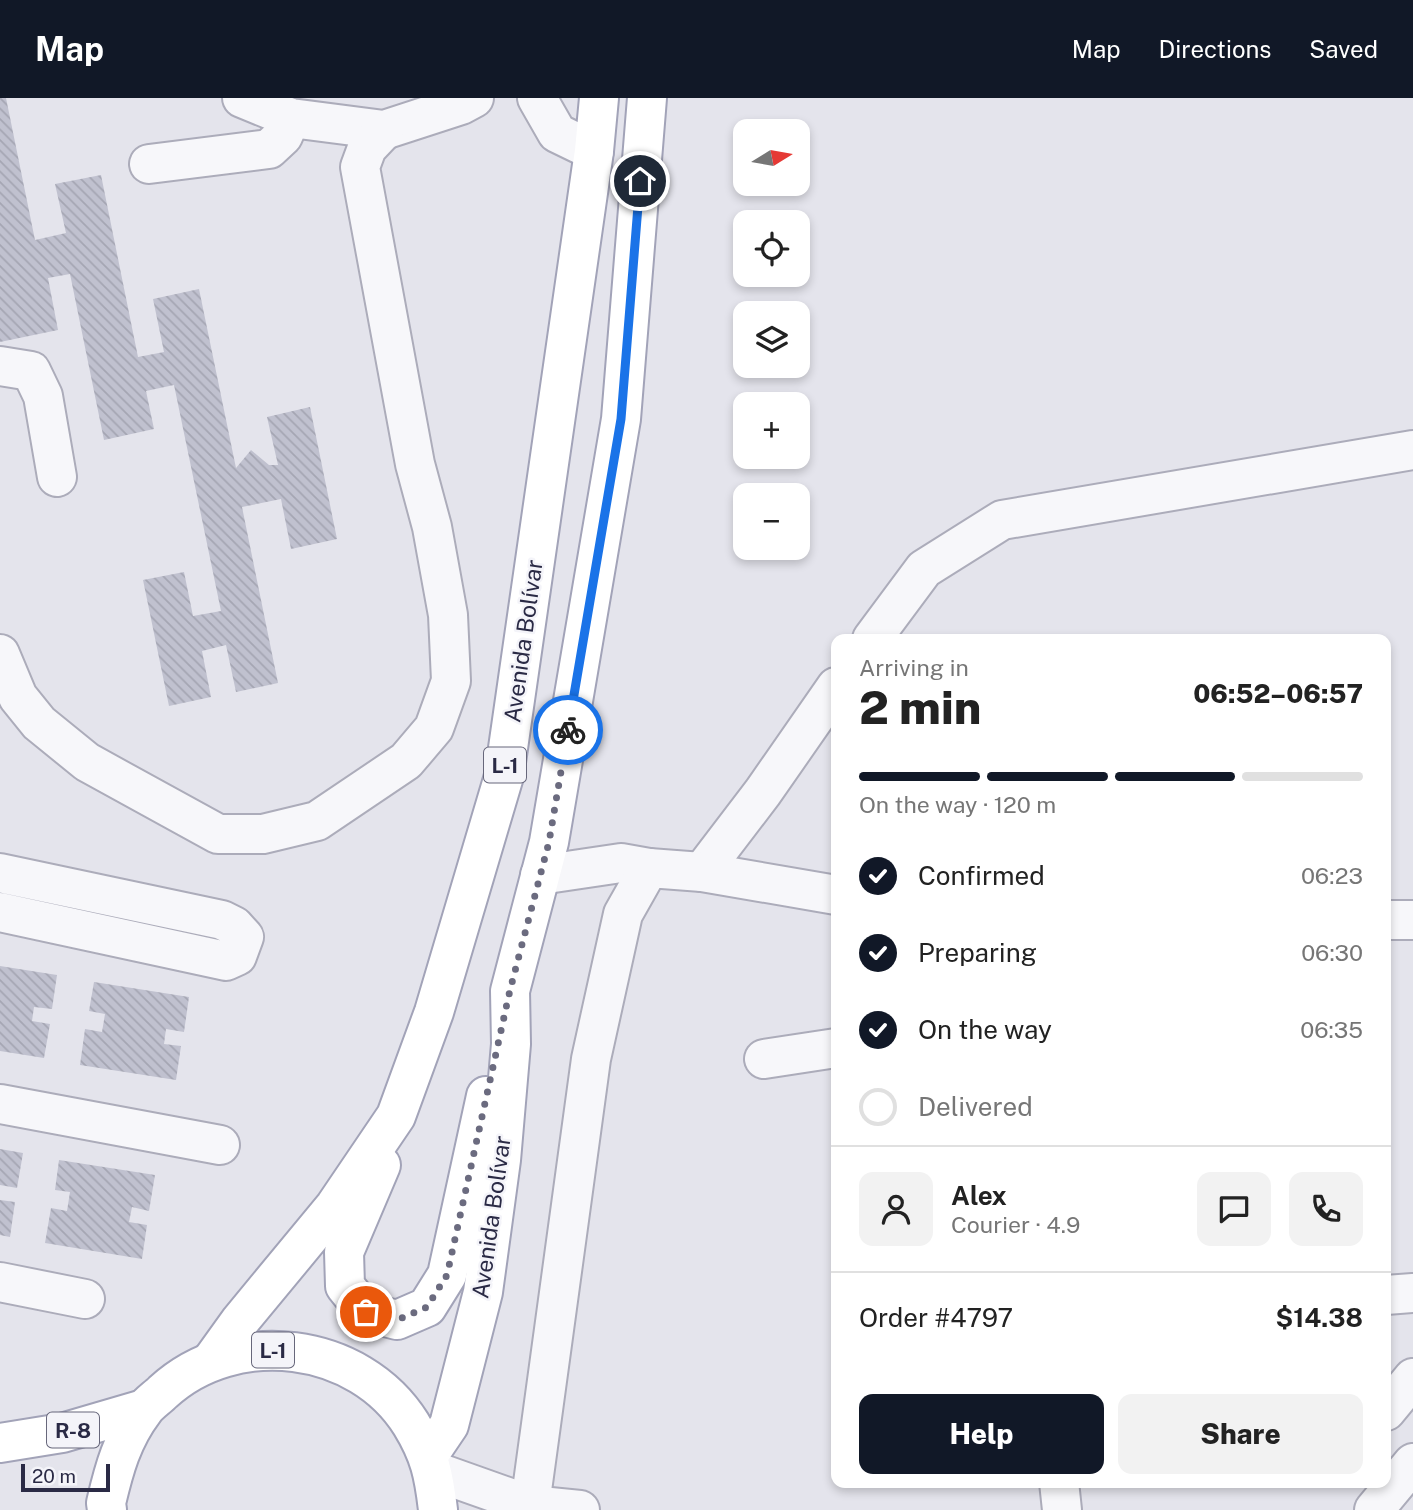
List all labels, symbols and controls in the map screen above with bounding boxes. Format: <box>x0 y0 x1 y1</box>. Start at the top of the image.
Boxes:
text: Map <box>35 30 104 68</box>
text: Map <box>1072 35 1121 63</box>
text: Directions <box>1159 35 1271 63</box>
text: Saved <box>1309 35 1378 63</box>
north arrow <box>733 119 810 196</box>
map controls <box>733 119 810 560</box>
pin <box>610 151 670 211</box>
icon: home <box>621 162 659 200</box>
button: locate <box>733 210 810 287</box>
button: layers <box>733 301 810 378</box>
button: + <box>733 392 810 469</box>
button: − <box>733 483 810 560</box>
street label: Avenida Bolívar <box>498 558 548 724</box>
text: Arriving in <box>859 654 969 681</box>
text: 06:52–06:57 <box>1193 678 1363 709</box>
text: 2 min <box>859 680 981 734</box>
courier <box>533 695 603 765</box>
icon: bike <box>549 711 587 749</box>
road number: L-1 <box>484 748 526 782</box>
text: On the way · 120 m <box>859 791 1056 818</box>
icon: check <box>859 857 897 895</box>
text: Confirmed <box>918 860 1045 891</box>
text: 06:23 <box>1301 862 1363 889</box>
icon: check <box>859 934 897 972</box>
text: Preparing <box>918 937 1037 968</box>
text: 06:30 <box>1301 939 1363 966</box>
icon: check <box>859 1011 897 1049</box>
text: On the way <box>918 1014 1052 1045</box>
text: 06:35 <box>1300 1016 1363 1043</box>
text: Delivered <box>918 1091 1033 1122</box>
street label: Avenida Bolívar <box>466 1134 516 1300</box>
button: person <box>859 1172 933 1246</box>
button: chat <box>1197 1172 1271 1246</box>
button: phone <box>1289 1172 1363 1246</box>
text: Alex <box>951 1180 1007 1211</box>
text: Courier · 4.9 <box>951 1211 1080 1238</box>
pin <box>336 1282 396 1342</box>
icon: bag <box>347 1293 385 1331</box>
text: Order #4797 <box>859 1302 1013 1333</box>
text: $14.38 <box>1275 1302 1363 1333</box>
road number: L-1 <box>252 1332 294 1368</box>
button: Help <box>859 1394 1104 1474</box>
button: Share <box>1118 1394 1363 1474</box>
road number: R-8 <box>47 1412 99 1448</box>
scale bar <box>21 1461 110 1493</box>
text: 20 m <box>32 1465 76 1487</box>

